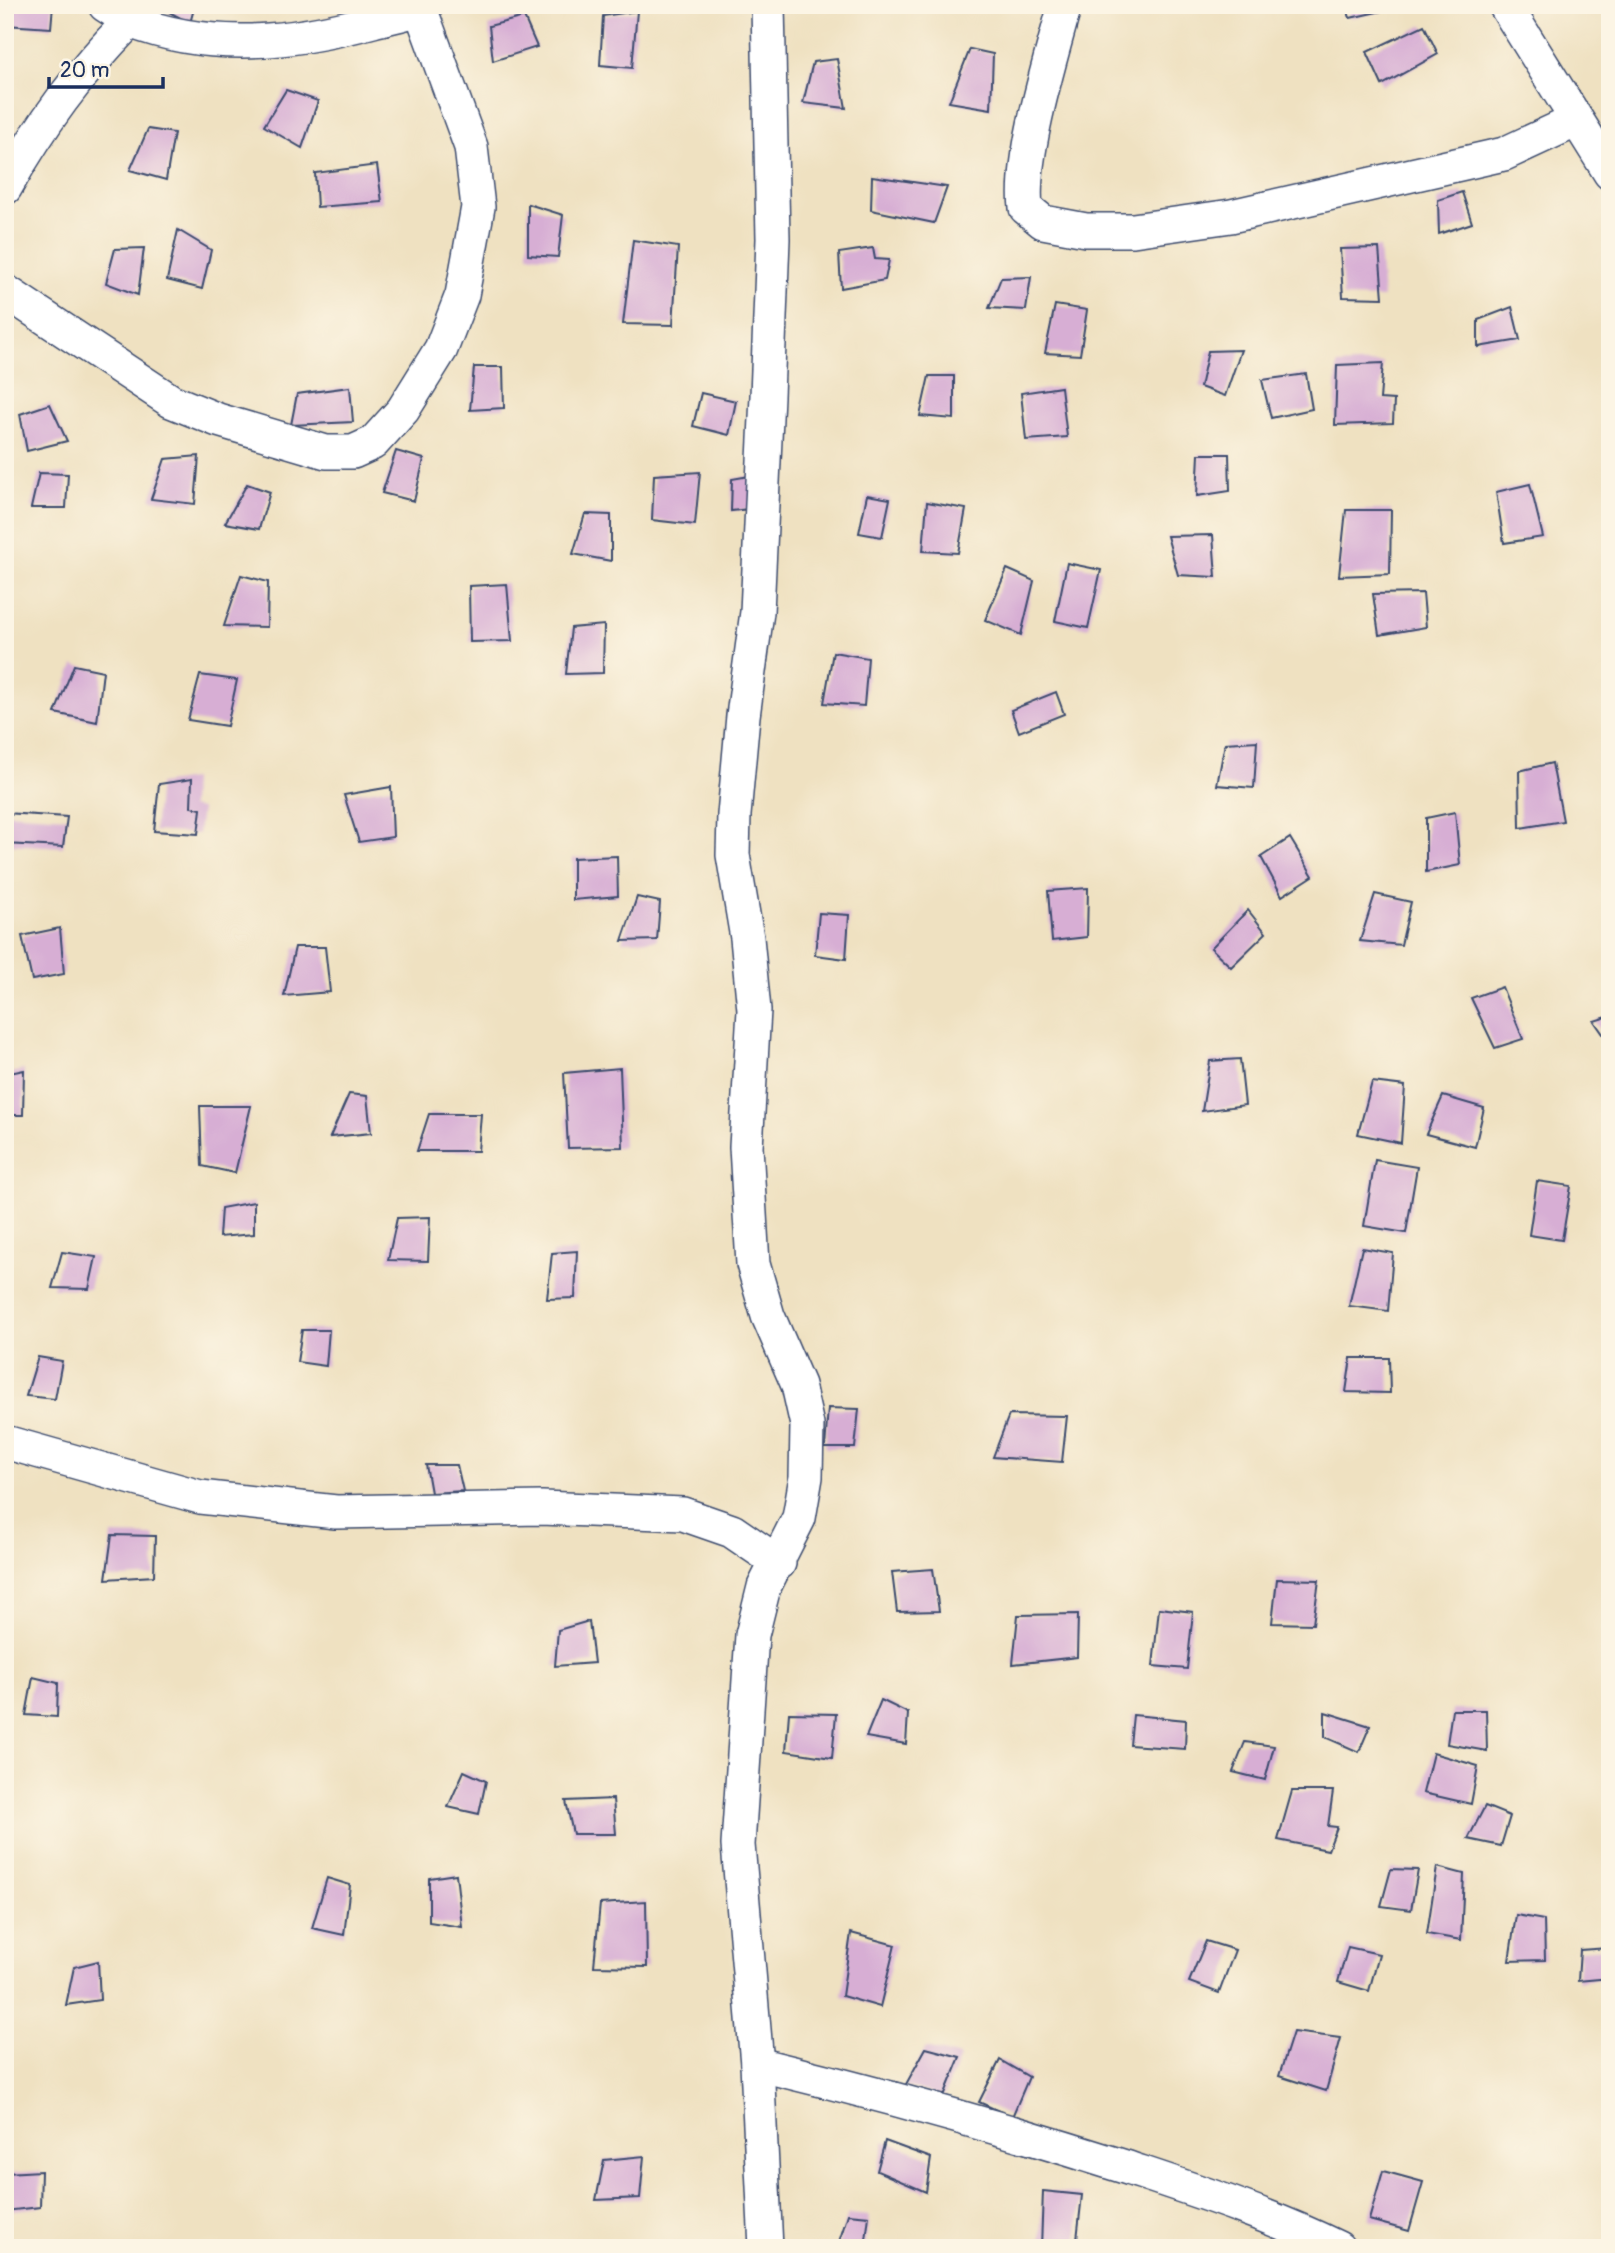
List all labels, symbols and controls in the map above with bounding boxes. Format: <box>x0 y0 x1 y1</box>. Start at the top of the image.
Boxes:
scale bar <box>49 46 163 90</box>
text: 20 m <box>60 57 109 84</box>

